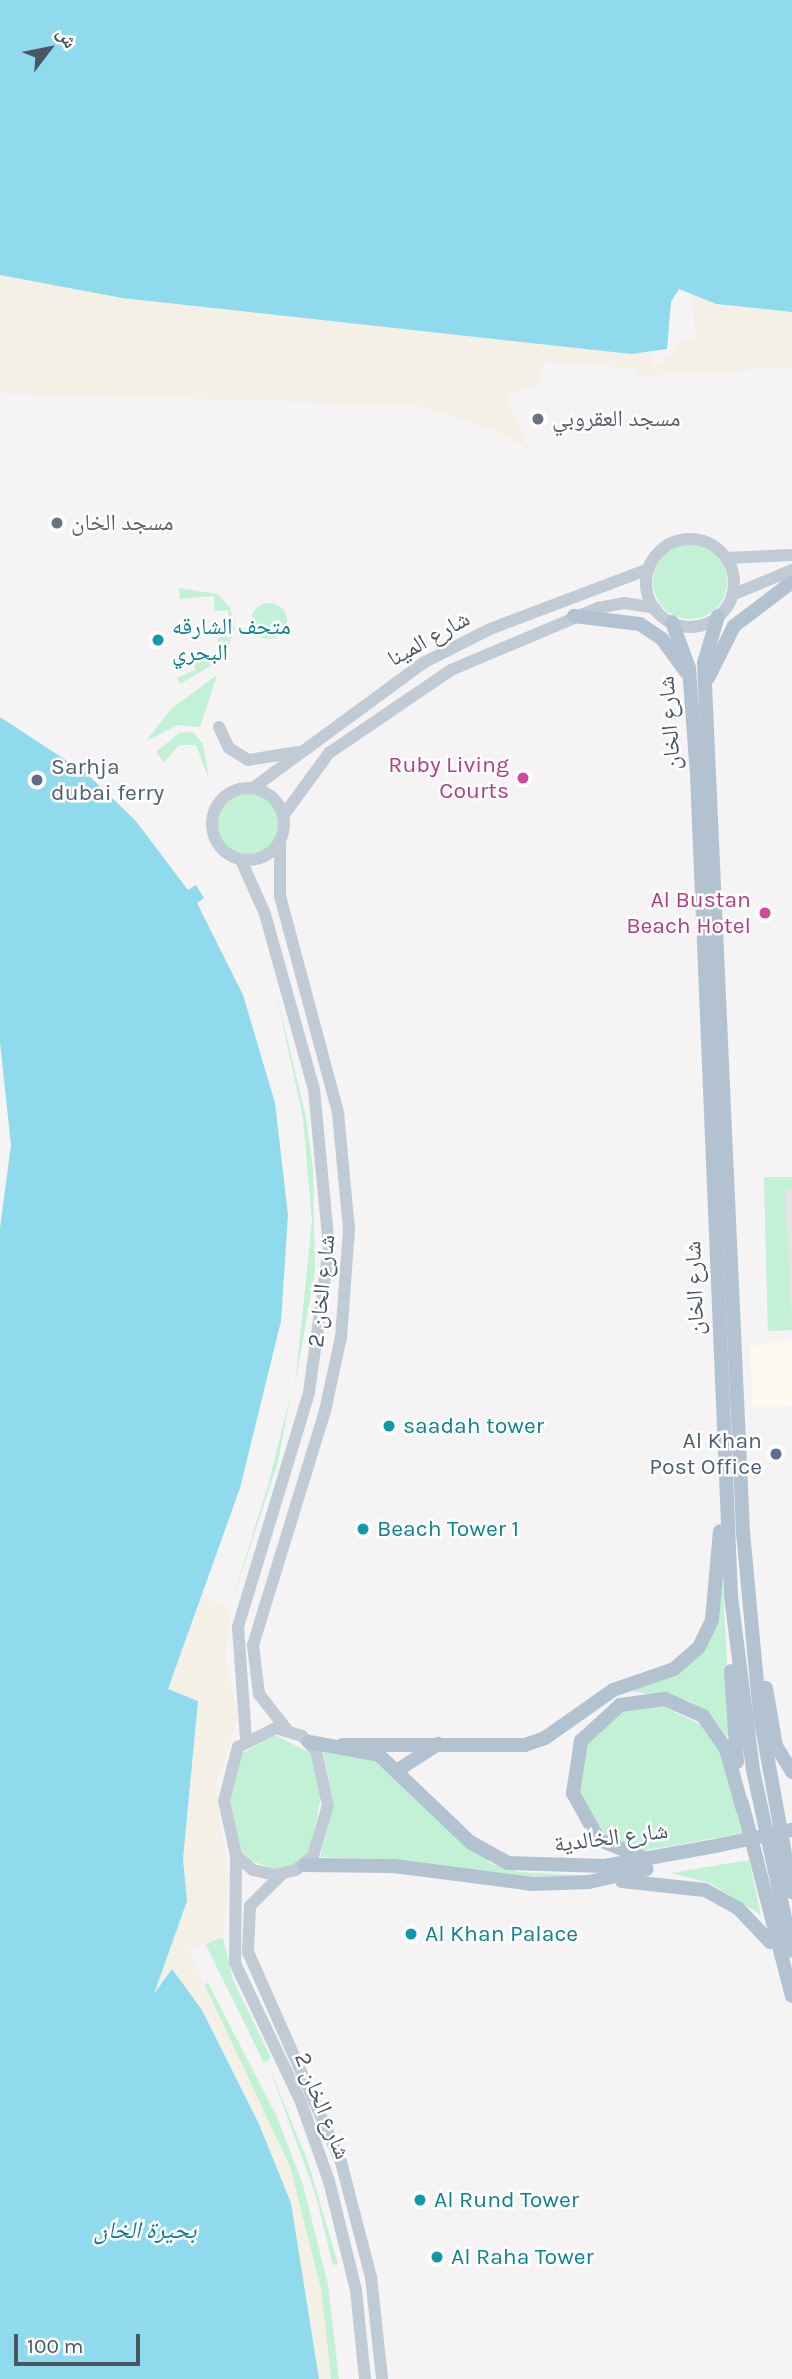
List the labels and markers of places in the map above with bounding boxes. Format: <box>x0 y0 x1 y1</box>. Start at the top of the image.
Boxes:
place label: مسجد العقروبي <box>552 405 680 433</box>
marker: مسجد العقروبي <box>530 411 546 427</box>
place label: مسجد الخان <box>71 509 173 537</box>
marker: مسجد الخان <box>49 515 65 531</box>
place label: متحف الشارقه البحري <box>172 613 291 667</box>
marker: متحف الشارقه البحري <box>150 632 166 648</box>
place label: Ruby Living Courts <box>388 751 509 805</box>
place label: Sarhja dubai ferry <box>51 753 164 807</box>
marker: Ruby Living Courts <box>515 770 531 786</box>
marker: Sarhja dubai ferry <box>29 772 45 788</box>
place label: Al Bustan Beach Hotel <box>626 886 751 940</box>
marker: Al Bustan Beach Hotel <box>757 905 773 921</box>
place label: saadah tower <box>403 1412 544 1440</box>
marker: saadah tower <box>381 1418 397 1434</box>
place label: Al Khan Post Office <box>649 1427 762 1481</box>
marker: Al Khan Post Office <box>768 1446 784 1462</box>
place label: Beach Tower 1 <box>377 1515 519 1543</box>
marker: Beach Tower 1 <box>355 1521 371 1537</box>
place label: Al Khan Palace <box>425 1920 578 1948</box>
marker: Al Khan Palace <box>403 1926 419 1942</box>
place label: Al Rund Tower <box>434 2186 579 2214</box>
marker: Al Rund Tower <box>412 2192 428 2208</box>
place label: Al Raha Tower <box>451 2243 594 2271</box>
marker: Al Raha Tower <box>429 2249 445 2265</box>

